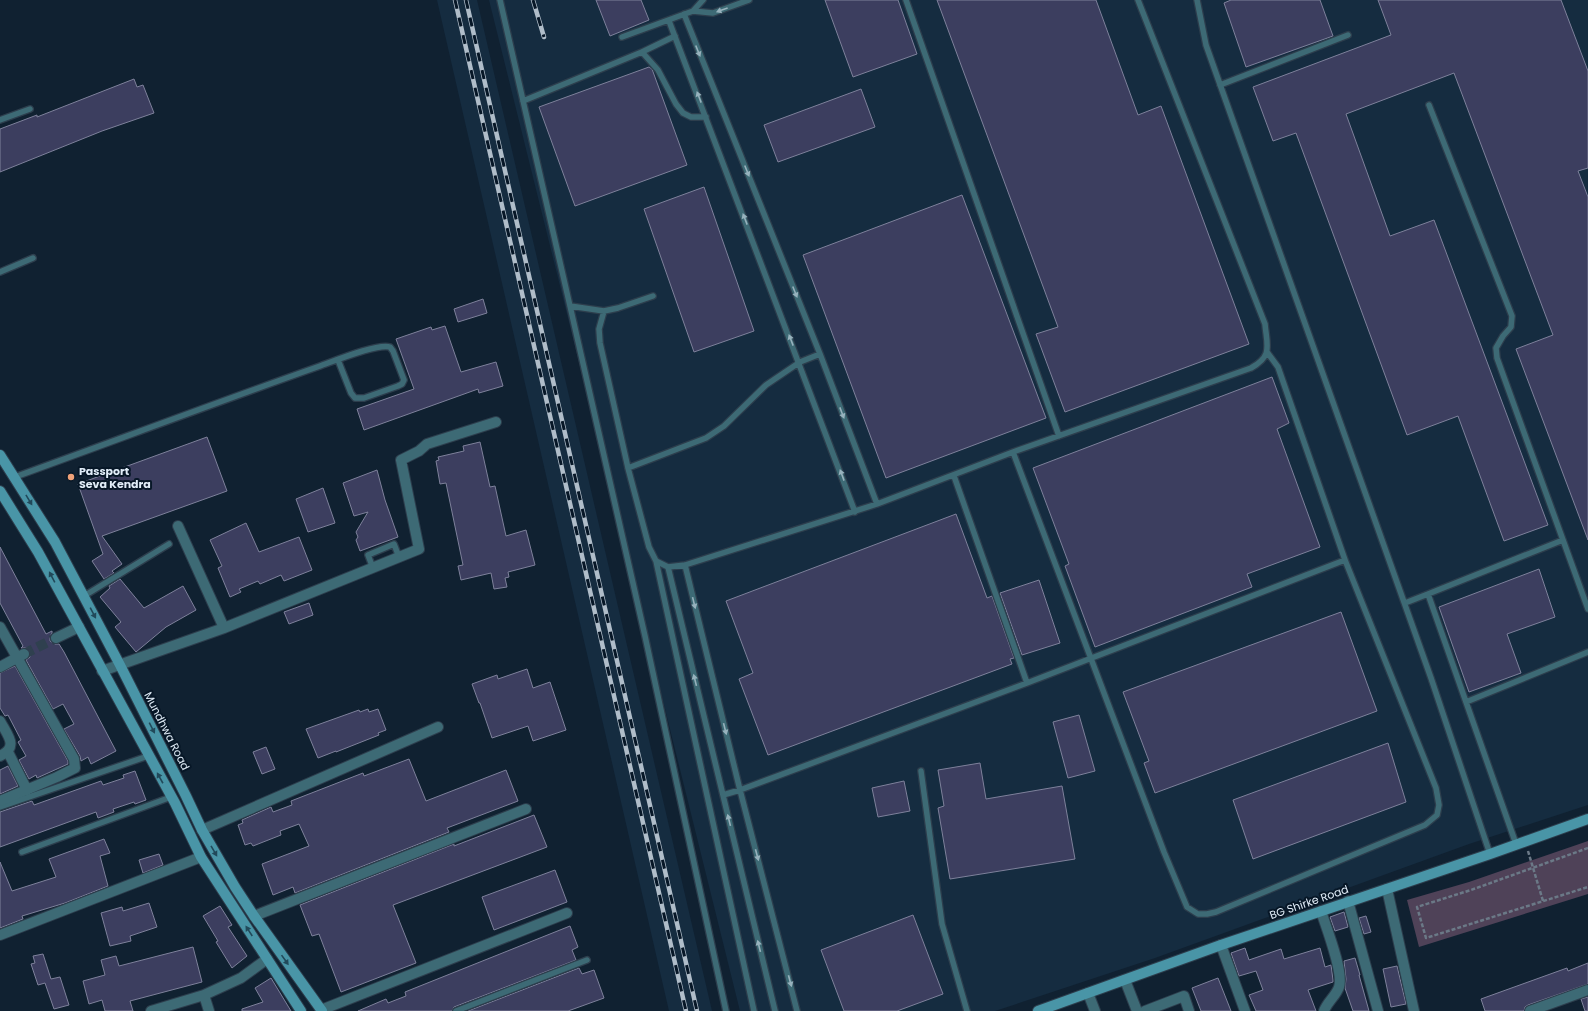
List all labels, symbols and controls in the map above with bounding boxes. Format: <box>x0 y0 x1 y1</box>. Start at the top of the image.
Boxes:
one-way arrow <box>715 7 727 13</box>
one-way arrow <box>696 45 702 57</box>
one-way arrow <box>695 91 701 103</box>
one-way arrow <box>744 166 750 177</box>
one-way arrow <box>742 212 748 224</box>
one-way arrow <box>793 286 799 298</box>
one-way arrow <box>788 334 794 346</box>
one-way arrow <box>840 408 846 420</box>
place label: Passport Seva Kendra <box>79 463 151 492</box>
one-way arrow <box>838 469 844 481</box>
marker: Passport Seva Kendra <box>66 472 76 482</box>
one-way arrow <box>25 494 32 506</box>
one-way arrow <box>48 571 55 583</box>
one-way arrow <box>692 596 698 609</box>
one-way arrow <box>89 607 96 619</box>
one-way arrow <box>692 673 698 685</box>
street label: Mundhwa Road <box>140 689 194 773</box>
one-way arrow <box>149 723 156 734</box>
one-way arrow <box>723 723 729 735</box>
one-way arrow <box>157 772 164 783</box>
one-way arrow <box>725 813 731 826</box>
one-way arrow <box>210 845 217 857</box>
one-way arrow <box>754 849 760 861</box>
street label: BG Shirke Road <box>1267 881 1351 923</box>
one-way arrow <box>245 926 253 936</box>
one-way arrow <box>756 940 762 952</box>
one-way arrow <box>281 954 289 965</box>
one-way arrow <box>787 975 793 987</box>

